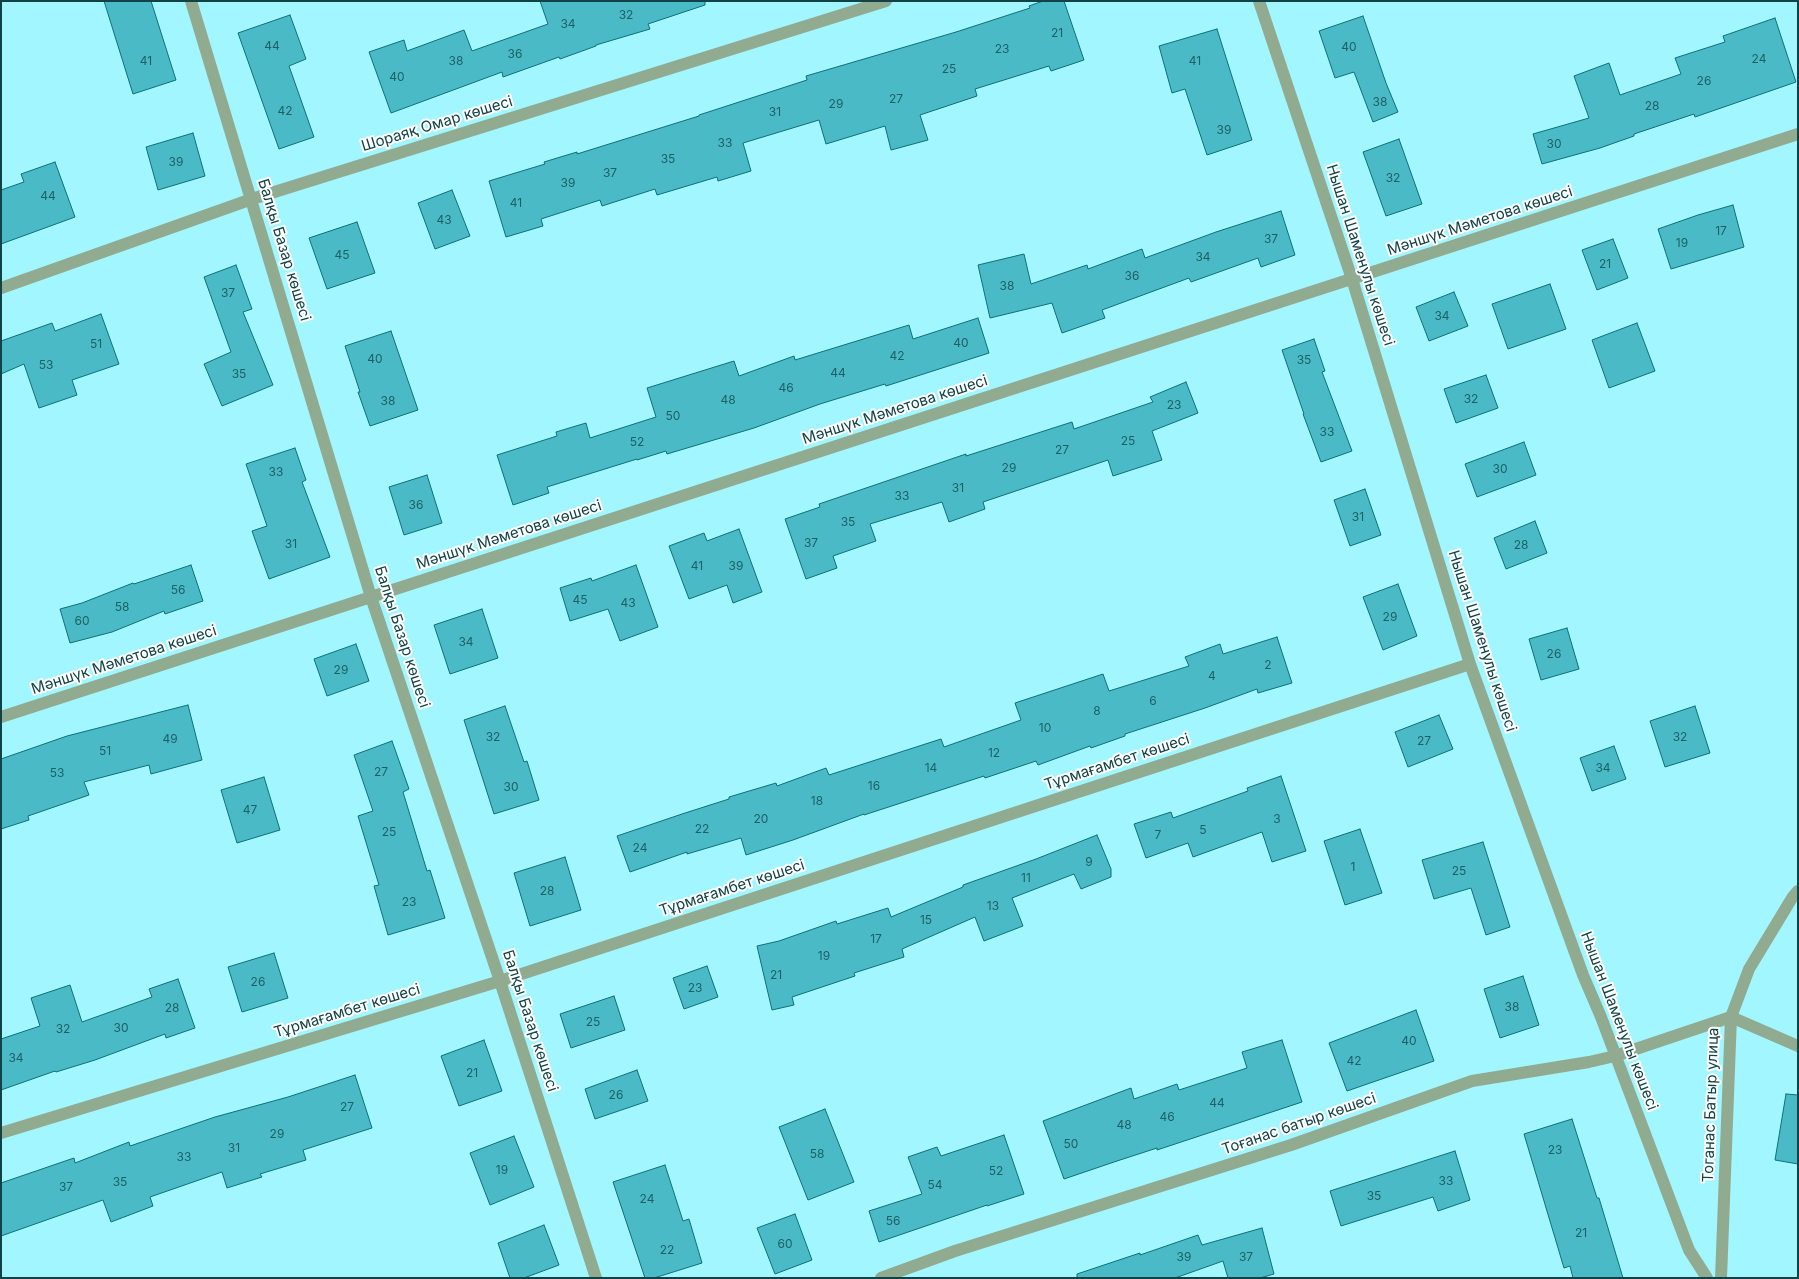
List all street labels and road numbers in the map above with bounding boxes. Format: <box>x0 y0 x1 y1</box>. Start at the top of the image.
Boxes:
street label: Шораяқ Омар көшесі <box>359 92 515 156</box>
street label: Нышан Шаменулы көшесі <box>1322 162 1398 348</box>
street label: Балқы Базар көшесі <box>254 177 314 323</box>
street label: Мәншүк Мәметова көшесі <box>1385 183 1575 259</box>
street label: Мәншүк Мәметова көшесі <box>800 372 990 448</box>
street label: Мәншүк Мәметова көшесі <box>414 497 604 573</box>
street label: Нышан Шаменулы көшесі <box>1444 548 1520 734</box>
street label: Балқы Базар көшесі <box>371 564 433 710</box>
street label: Мәншүк Мәметова көшесі <box>29 622 219 698</box>
street label: Тұрмағамбет көшесі <box>1042 730 1192 794</box>
street label: Тұрмағамбет көшесі <box>657 856 807 920</box>
street label: Нышан Шаменулы көшесі <box>1577 929 1661 1113</box>
street label: Балқы Базар көшесі <box>499 948 561 1094</box>
street label: Тұрмағамбет көшесі <box>272 980 422 1042</box>
street label: Тоганас Батыр улица <box>1699 1027 1723 1183</box>
street label: Тоғанас батыр көшесі <box>1220 1089 1378 1159</box>

